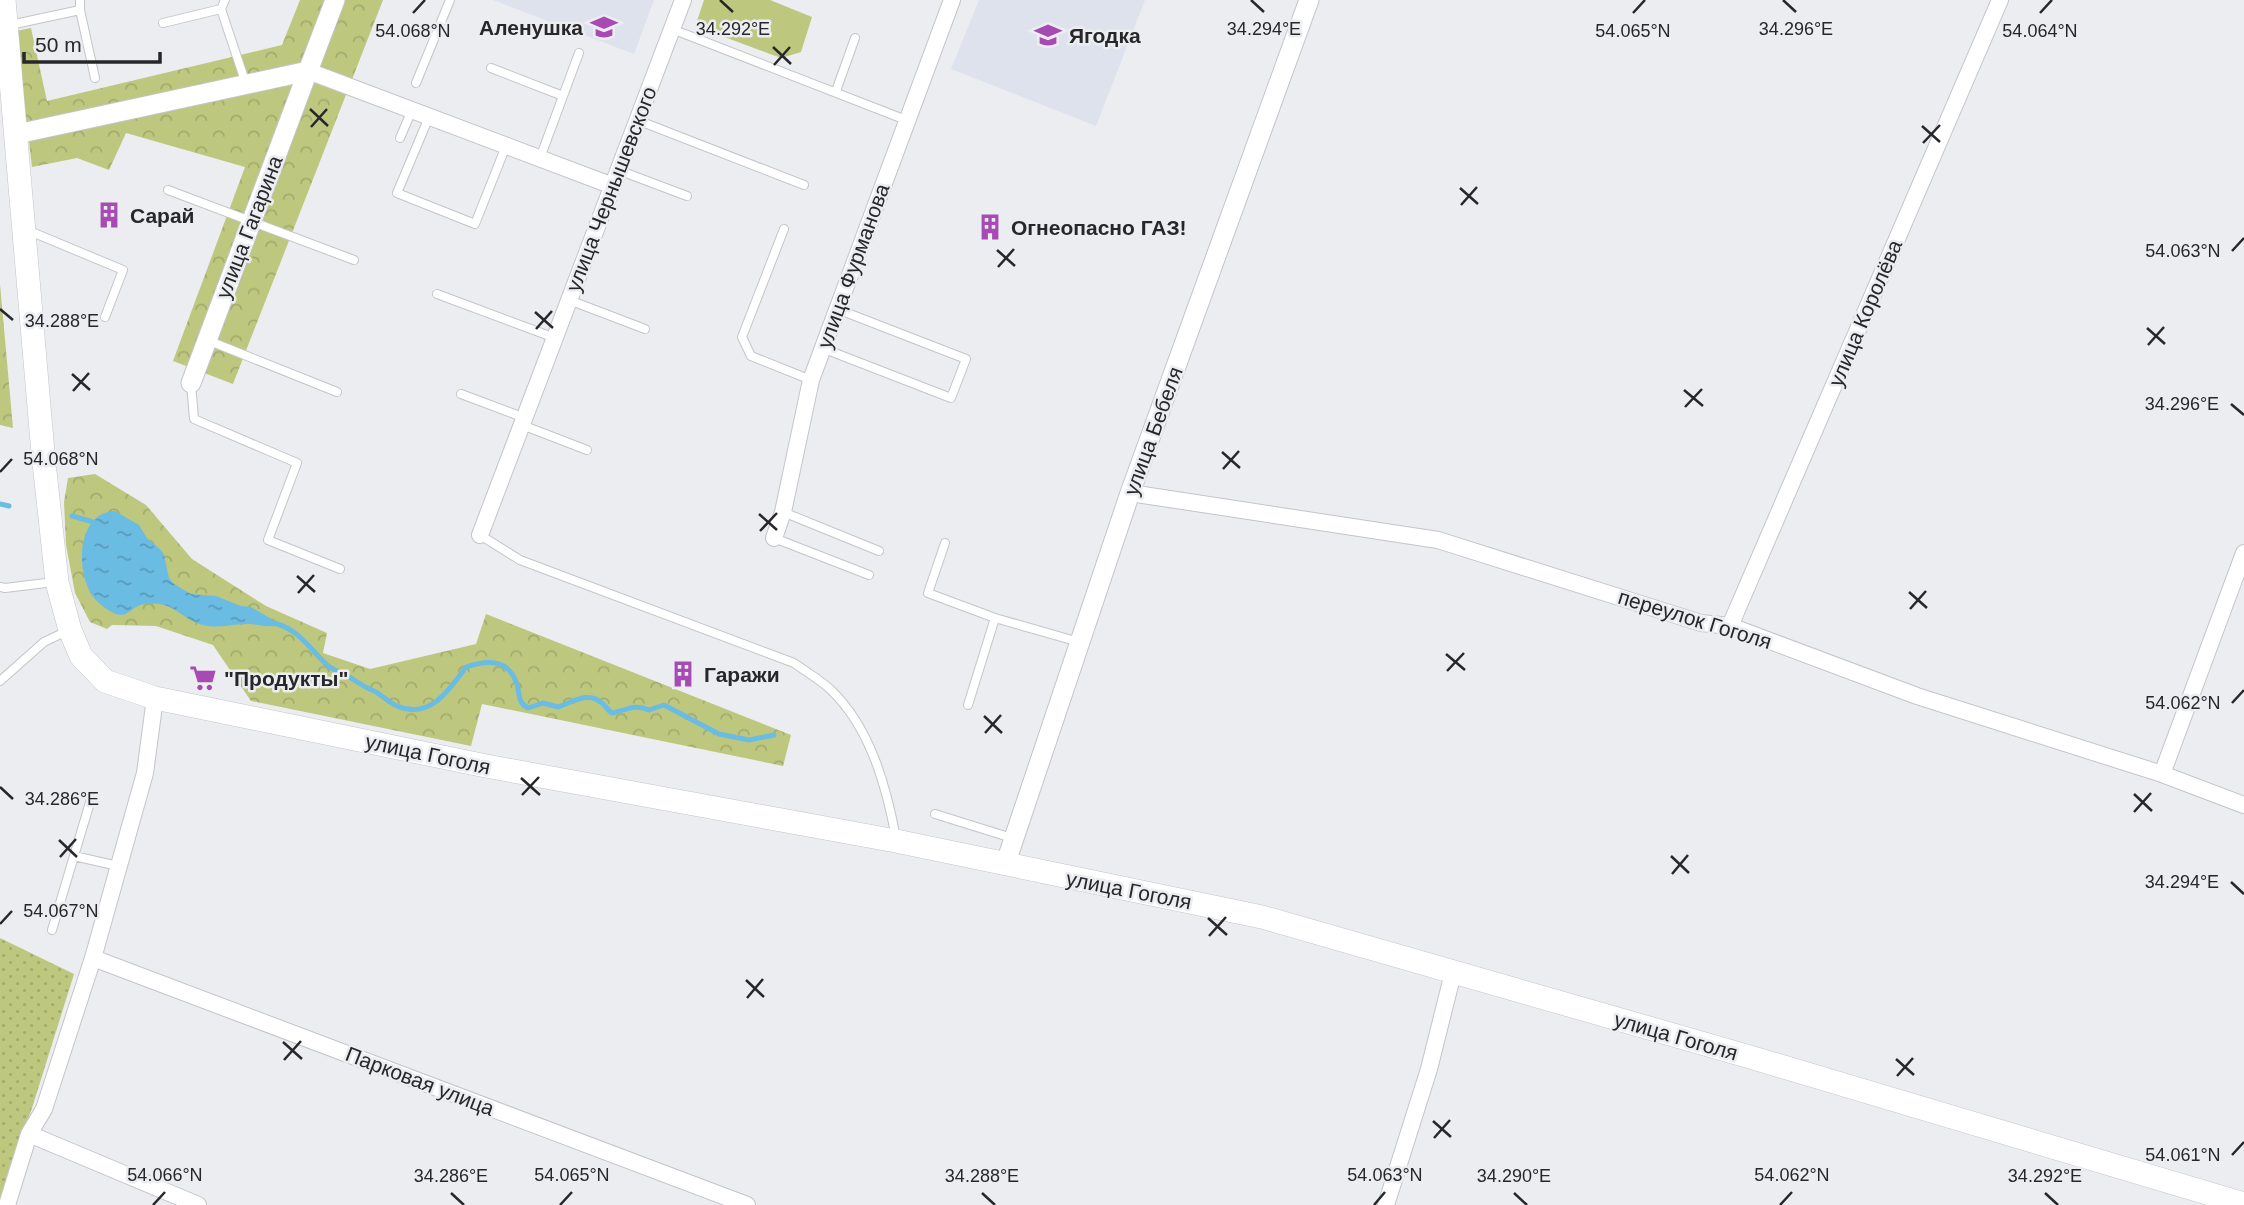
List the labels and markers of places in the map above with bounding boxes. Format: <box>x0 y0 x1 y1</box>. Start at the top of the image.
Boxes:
school or university icon: Аленушка <box>589 12 619 42</box>
place label: Аленушка <box>479 16 583 39</box>
school or university icon: Ягодка <box>1033 20 1063 50</box>
place label: Ягодка <box>1069 24 1141 47</box>
building icon: Сарай <box>94 200 124 230</box>
place label: Сарай <box>130 204 195 227</box>
building icon: Огнеопасно ГАЗ! <box>975 212 1005 242</box>
place label: Огнеопасно ГАЗ! <box>1011 216 1187 239</box>
building icon: Гаражи <box>668 659 698 689</box>
supermarket icon: "Продукты" <box>188 663 218 693</box>
place label: Гаражи <box>704 663 780 686</box>
place label: "Продукты" <box>224 667 348 690</box>

